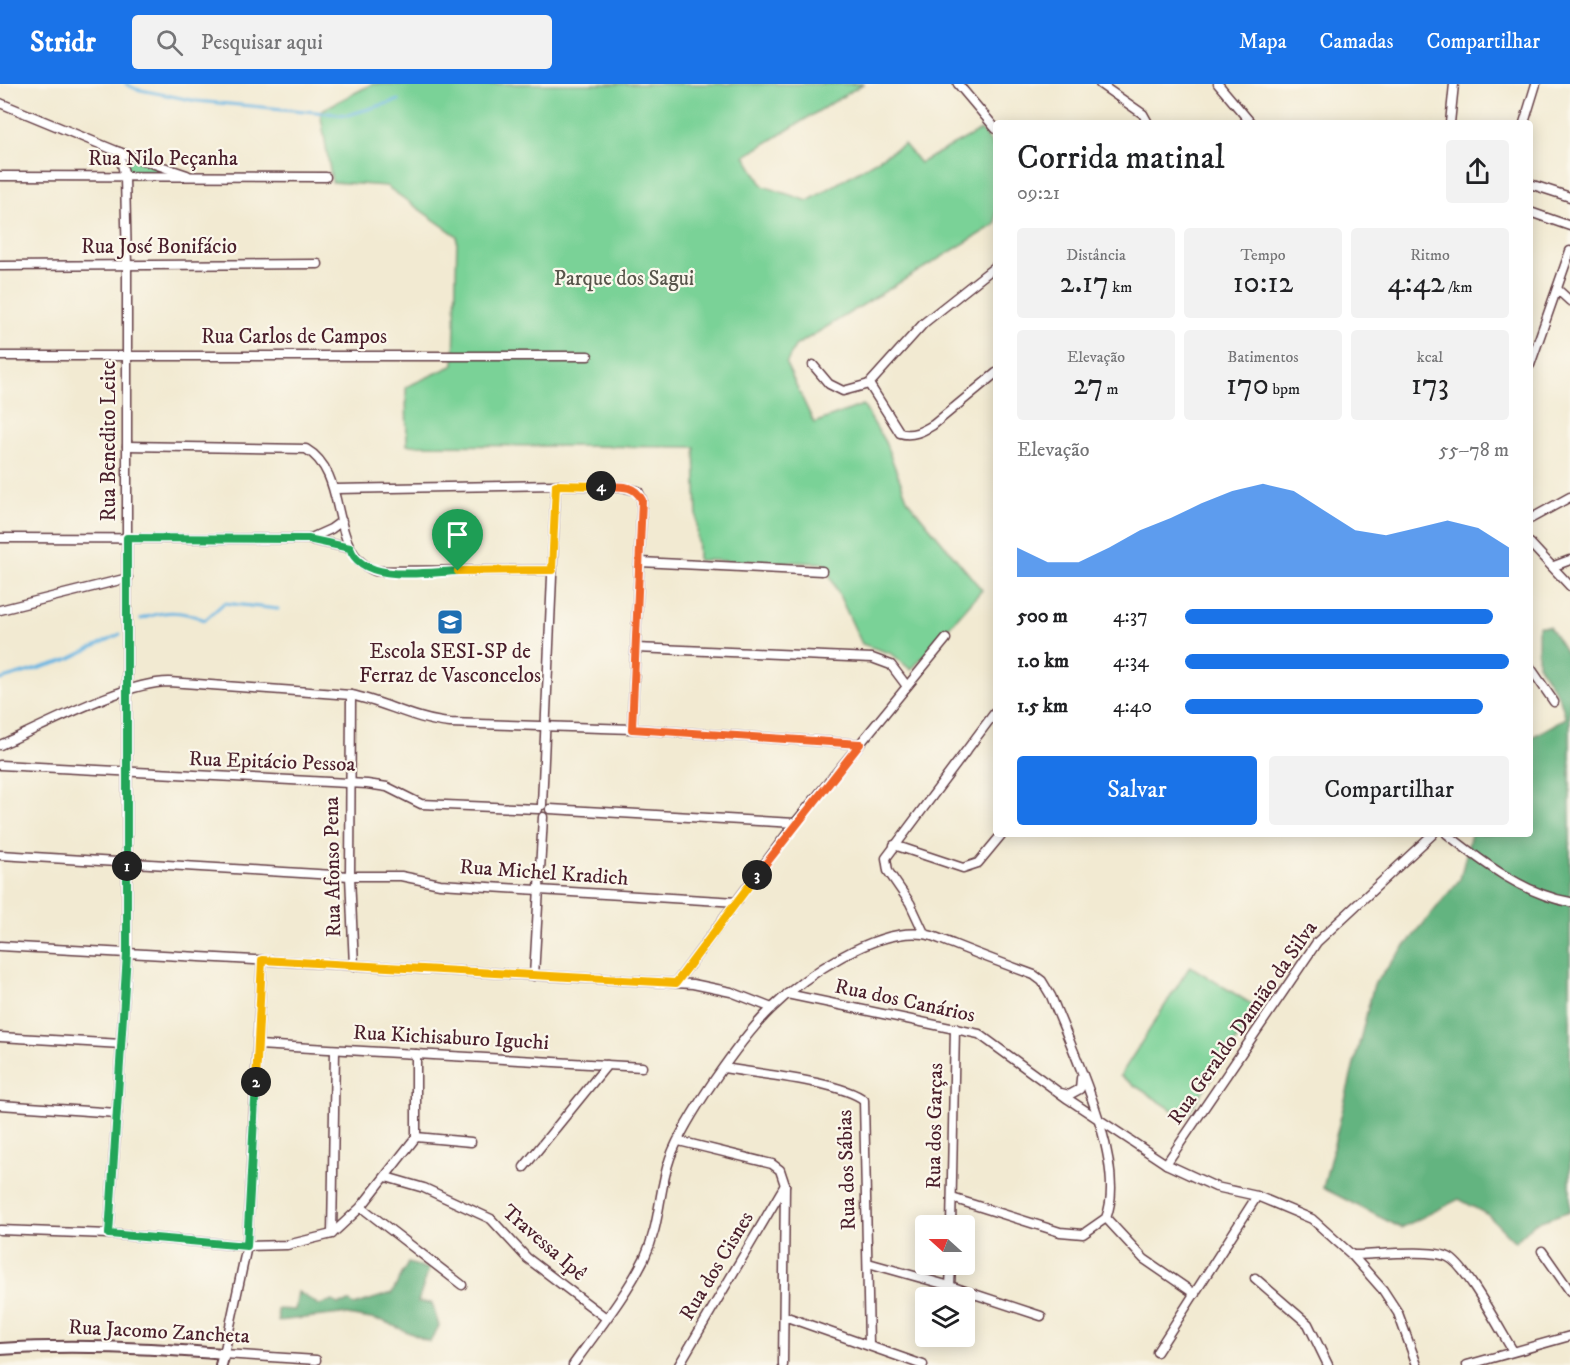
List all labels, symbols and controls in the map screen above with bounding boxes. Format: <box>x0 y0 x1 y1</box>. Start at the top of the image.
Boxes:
search box <box>132 15 552 69</box>
text: Stridr <box>30 25 96 60</box>
icon: search <box>153 26 186 59</box>
text: Pesquisar aqui <box>201 29 323 56</box>
text: Mapa <box>1239 29 1287 55</box>
text: Camadas <box>1320 29 1394 55</box>
text: Compartilhar <box>1427 29 1540 55</box>
text: Corrida matinal <box>1017 138 1225 179</box>
button: share <box>1446 140 1509 203</box>
street label: Rua Nilo Peçanha <box>88 146 238 172</box>
text: 09:21 <box>1017 181 1060 206</box>
street label: Rua José Bonifácio <box>81 234 237 260</box>
text: Distância <box>1066 245 1126 265</box>
text: Tempo <box>1241 245 1285 265</box>
text: Ritmo <box>1410 245 1450 265</box>
text: 2.17 <box>1060 265 1109 302</box>
text: 10:12 <box>1233 265 1293 302</box>
text: 4:42 <box>1388 265 1445 302</box>
park label: Parque dos Sagui <box>554 266 694 292</box>
text: km <box>1109 277 1132 297</box>
text: /km <box>1445 277 1472 297</box>
street label: Rua Carlos de Campos <box>201 324 387 350</box>
text: Elevação <box>1067 347 1125 367</box>
text: Batimentos <box>1227 347 1299 367</box>
text: kcal <box>1417 347 1443 367</box>
street label: Rua Benedito Leite <box>96 360 122 521</box>
text: 27 <box>1073 367 1103 404</box>
text: 170 <box>1226 367 1269 404</box>
text: 173 <box>1411 367 1449 404</box>
text: m <box>1103 379 1119 399</box>
text: bpm <box>1269 379 1300 399</box>
text: Elevação <box>1017 438 1090 463</box>
text: 55–78 m <box>1439 438 1509 463</box>
pin: 4 <box>586 471 616 501</box>
text: 4 <box>596 476 606 496</box>
pin <box>432 509 483 571</box>
icon: arrive <box>441 518 474 551</box>
text: 500 m <box>1017 604 1068 629</box>
text: 4:37 <box>1113 604 1148 629</box>
school or university icon: Escola SESI-SP de Ferraz de Vasconcelos <box>435 607 465 637</box>
place label: Escola SESI-SP de Ferraz de Vasconcelos <box>359 639 541 689</box>
text: 1.0 km <box>1017 649 1069 674</box>
text: 4:34 <box>1113 649 1149 674</box>
text: 1.5 km <box>1017 694 1068 719</box>
text: 4:40 <box>1113 694 1152 719</box>
street label: Rua Epitácio Pessoa <box>188 746 356 778</box>
button: Salvar <box>1017 756 1257 825</box>
button: Compartilhar <box>1269 756 1509 825</box>
street label: Rua Afonso Pena <box>319 796 347 938</box>
pin: 1 <box>112 851 142 881</box>
street label: Rua Michel Kradich <box>459 854 629 892</box>
text: 1 <box>124 856 130 876</box>
pin: 3 <box>742 860 772 890</box>
text: 3 <box>754 865 760 885</box>
street label: Rua Geraldo Damião da Silva <box>1163 916 1323 1130</box>
street label: Rua dos Canários <box>832 973 978 1029</box>
street label: Rua Kichisaburo Iguchi <box>352 1020 550 1056</box>
street label: Rua dos Garças <box>921 1063 949 1189</box>
pin: 2 <box>241 1067 271 1097</box>
text: 2 <box>252 1072 260 1092</box>
street label: Rua dos Sábias <box>832 1109 862 1231</box>
street label: Travessa Ipê <box>496 1199 592 1287</box>
street label: Rua dos Cisnes <box>674 1207 760 1325</box>
north arrow <box>915 1215 975 1275</box>
map controls <box>915 1215 975 1347</box>
button: layers <box>915 1287 975 1347</box>
street label: Rua Jacomo Zancheta <box>68 1314 250 1350</box>

